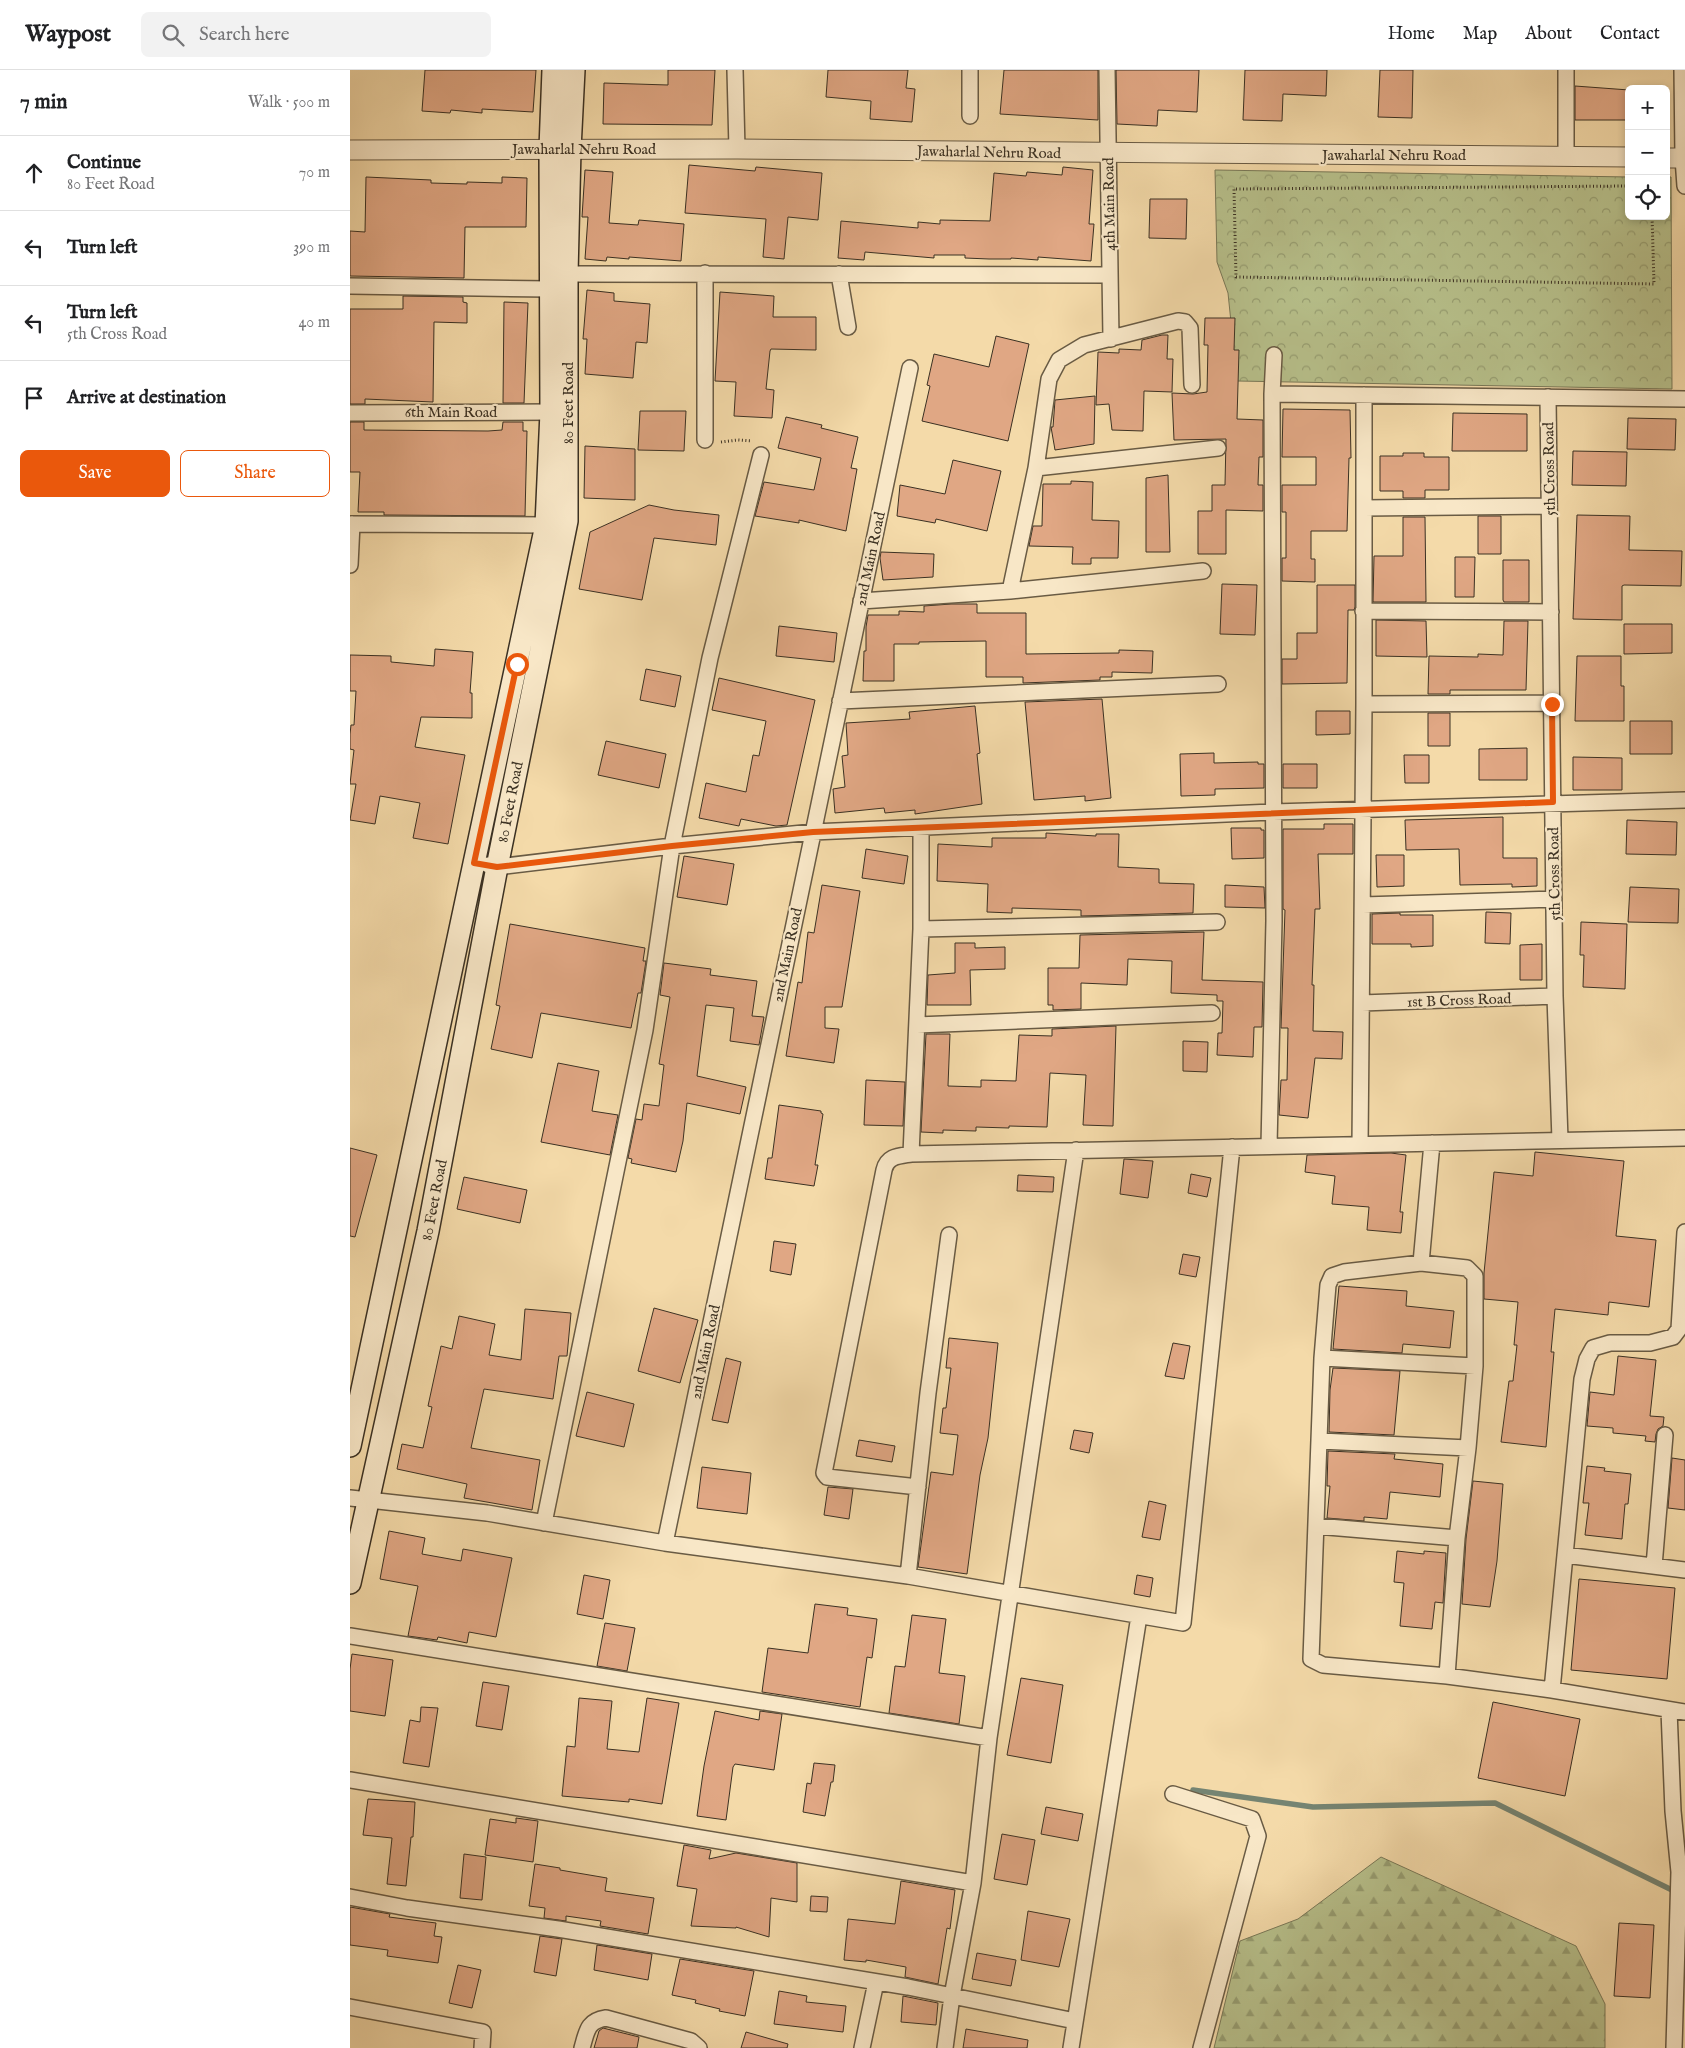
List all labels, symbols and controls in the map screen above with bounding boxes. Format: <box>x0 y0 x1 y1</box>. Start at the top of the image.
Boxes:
search box <box>141 12 491 57</box>
text: Waypost <box>25 19 111 50</box>
icon: search <box>159 21 187 49</box>
text: Search here <box>199 23 290 47</box>
text: Home <box>1388 23 1435 46</box>
text: Map <box>1463 23 1497 46</box>
text: About <box>1525 23 1572 46</box>
text: Contact <box>1600 23 1660 46</box>
map controls <box>1625 85 1670 220</box>
button: + <box>1625 85 1670 130</box>
text: 7 min <box>20 89 67 116</box>
text: Walk · 500 m <box>248 93 330 113</box>
button: − <box>1625 130 1670 175</box>
street label: Jawaharlal Nehru Road <box>510 140 657 159</box>
street label: Jawaharlal Nehru Road <box>915 142 1062 163</box>
street label: Jawaharlal Nehru Road <box>1320 146 1467 165</box>
text: Continue <box>67 151 141 175</box>
street label: 4th Main Road <box>1099 156 1120 251</box>
icon: ahead <box>20 159 48 187</box>
text: 70 m <box>299 163 330 183</box>
text: 80 Feet Road <box>67 175 155 195</box>
button: locate <box>1625 175 1670 220</box>
icon: left <box>20 234 48 262</box>
text: Turn left <box>67 236 138 260</box>
text: 390 m <box>293 238 330 258</box>
text: Turn left <box>67 301 138 325</box>
icon: left <box>20 309 48 337</box>
text: 40 m <box>298 313 330 333</box>
text: 5th Cross Road <box>67 325 167 345</box>
street label: 80 Feet Road <box>559 361 578 444</box>
icon: arrive <box>20 384 48 412</box>
text: Arrive at destination <box>67 386 226 410</box>
street label: 6th Main Road <box>405 403 498 422</box>
street label: 5th Cross Road <box>1539 421 1560 516</box>
button: Save <box>20 450 170 497</box>
button: Share <box>180 450 330 497</box>
street label: 2nd Main Road <box>851 509 890 608</box>
route start <box>506 653 529 676</box>
route end <box>1541 693 1564 716</box>
street label: 80 Feet Road <box>493 759 528 844</box>
street label: 5th Cross Road <box>1544 826 1565 921</box>
street label: 2nd Main Road <box>768 905 807 1004</box>
street label: 1st B Cross Road <box>1406 989 1513 1012</box>
street label: 80 Feet Road <box>417 1157 452 1242</box>
street label: 2nd Main Road <box>686 1302 725 1401</box>

